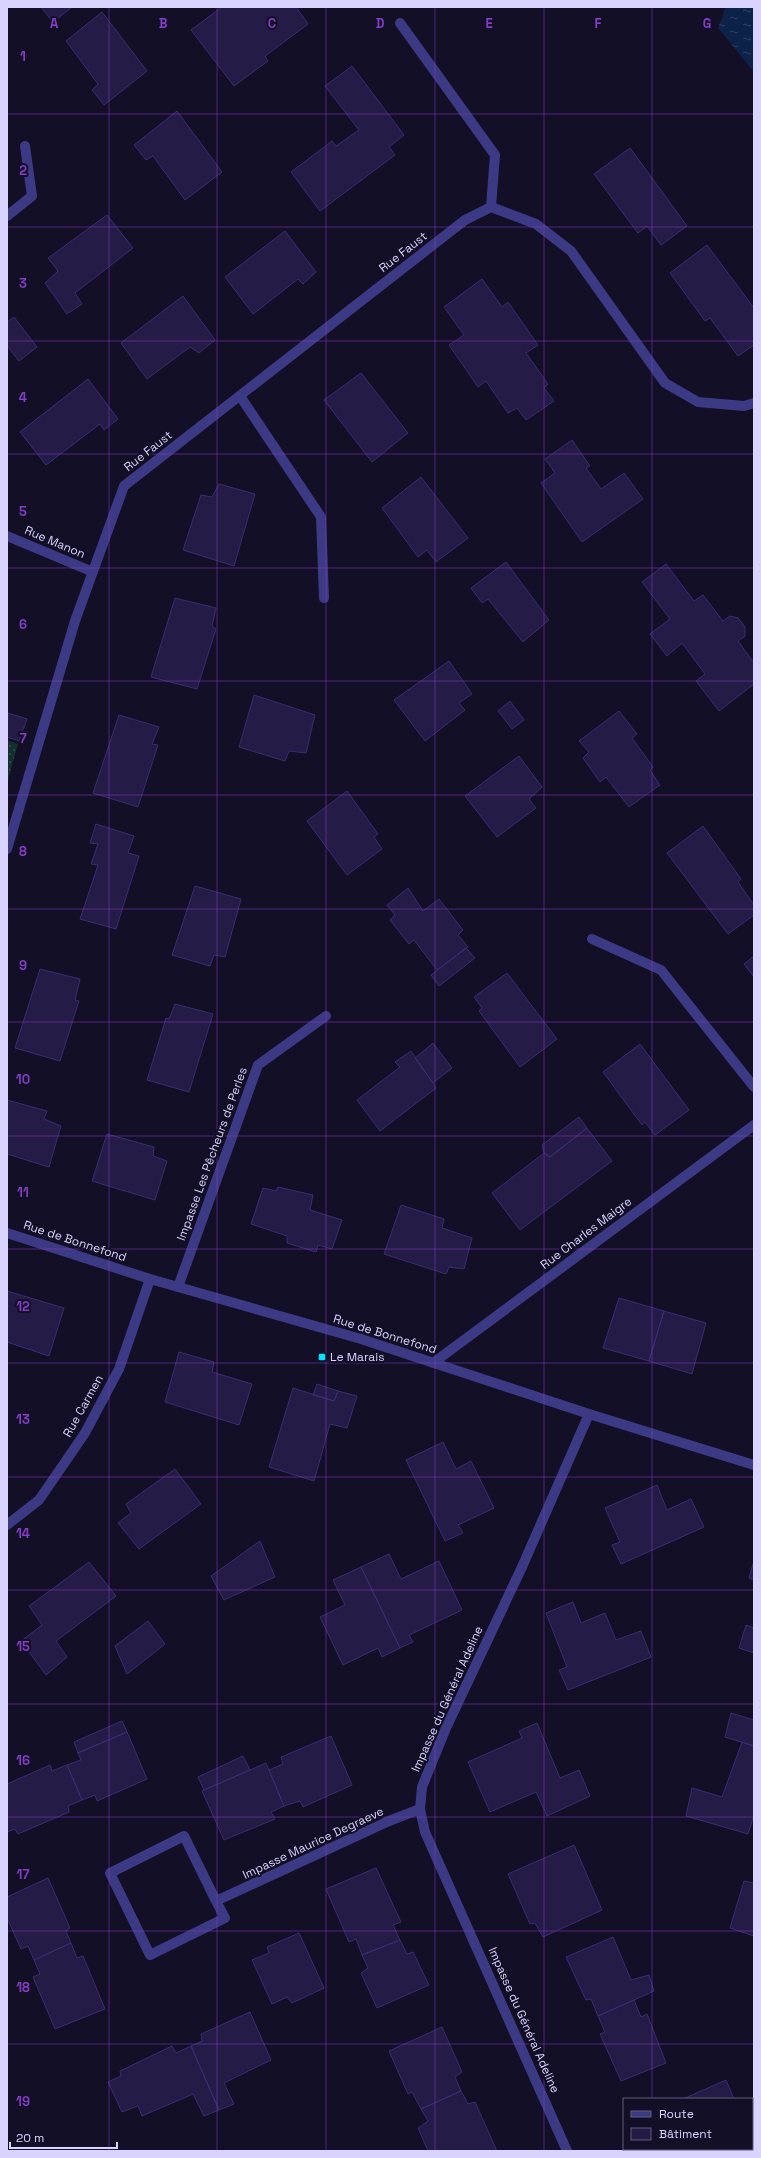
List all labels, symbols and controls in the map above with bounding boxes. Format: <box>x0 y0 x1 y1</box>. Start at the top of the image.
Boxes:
text: A <box>50 15 59 32</box>
text: B <box>159 15 168 32</box>
text: C <box>268 15 276 32</box>
text: D <box>376 15 385 32</box>
text: E <box>485 15 493 32</box>
text: F <box>595 15 602 32</box>
text: G <box>703 15 711 32</box>
text: 1 <box>20 48 26 65</box>
text: 2 <box>19 162 27 179</box>
street label: Rue Faust <box>375 228 431 276</box>
text: 3 <box>19 275 27 292</box>
text: 4 <box>19 389 27 406</box>
street label: Rue Faust <box>120 427 176 475</box>
text: 5 <box>19 503 27 520</box>
street label: Rue Manon <box>22 522 88 562</box>
text: 6 <box>19 616 27 633</box>
text: 7 <box>19 730 27 747</box>
text: 8 <box>19 843 27 860</box>
text: 9 <box>19 957 27 974</box>
street label: Impasse Les Pêcheurs de Perles <box>173 1065 251 1243</box>
text: 10 <box>16 1071 30 1088</box>
text: 11 <box>17 1184 29 1201</box>
street label: Rue Charles Maigre <box>537 1193 635 1273</box>
street label: Rue de Bonnefond <box>21 1217 129 1265</box>
text: 12 <box>16 1298 30 1315</box>
street label: Rue de Bonnefond <box>331 1311 439 1357</box>
place label: Le Marais <box>330 1349 384 1365</box>
marker: Le Marais <box>317 1352 327 1362</box>
street label: Rue Carmen <box>59 1372 107 1440</box>
text: 13 <box>16 1411 30 1428</box>
text: 14 <box>16 1525 30 1542</box>
street label: Impasse du Général Adeline <box>408 1624 486 1774</box>
text: 15 <box>16 1638 30 1655</box>
text: 16 <box>16 1752 30 1769</box>
street label: Impasse Maurice Degraeve <box>240 1803 386 1883</box>
text: 17 <box>16 1866 30 1883</box>
street label: Impasse du Général Adeline <box>485 1945 563 2095</box>
text: 18 <box>16 1979 30 1996</box>
text: 19 <box>16 2093 30 2110</box>
legend <box>623 2098 753 2150</box>
text: Route <box>659 2106 694 2122</box>
scale bar <box>10 2124 117 2150</box>
text: Bâtiment <box>659 2126 712 2142</box>
text: 20 m <box>16 2130 44 2146</box>

